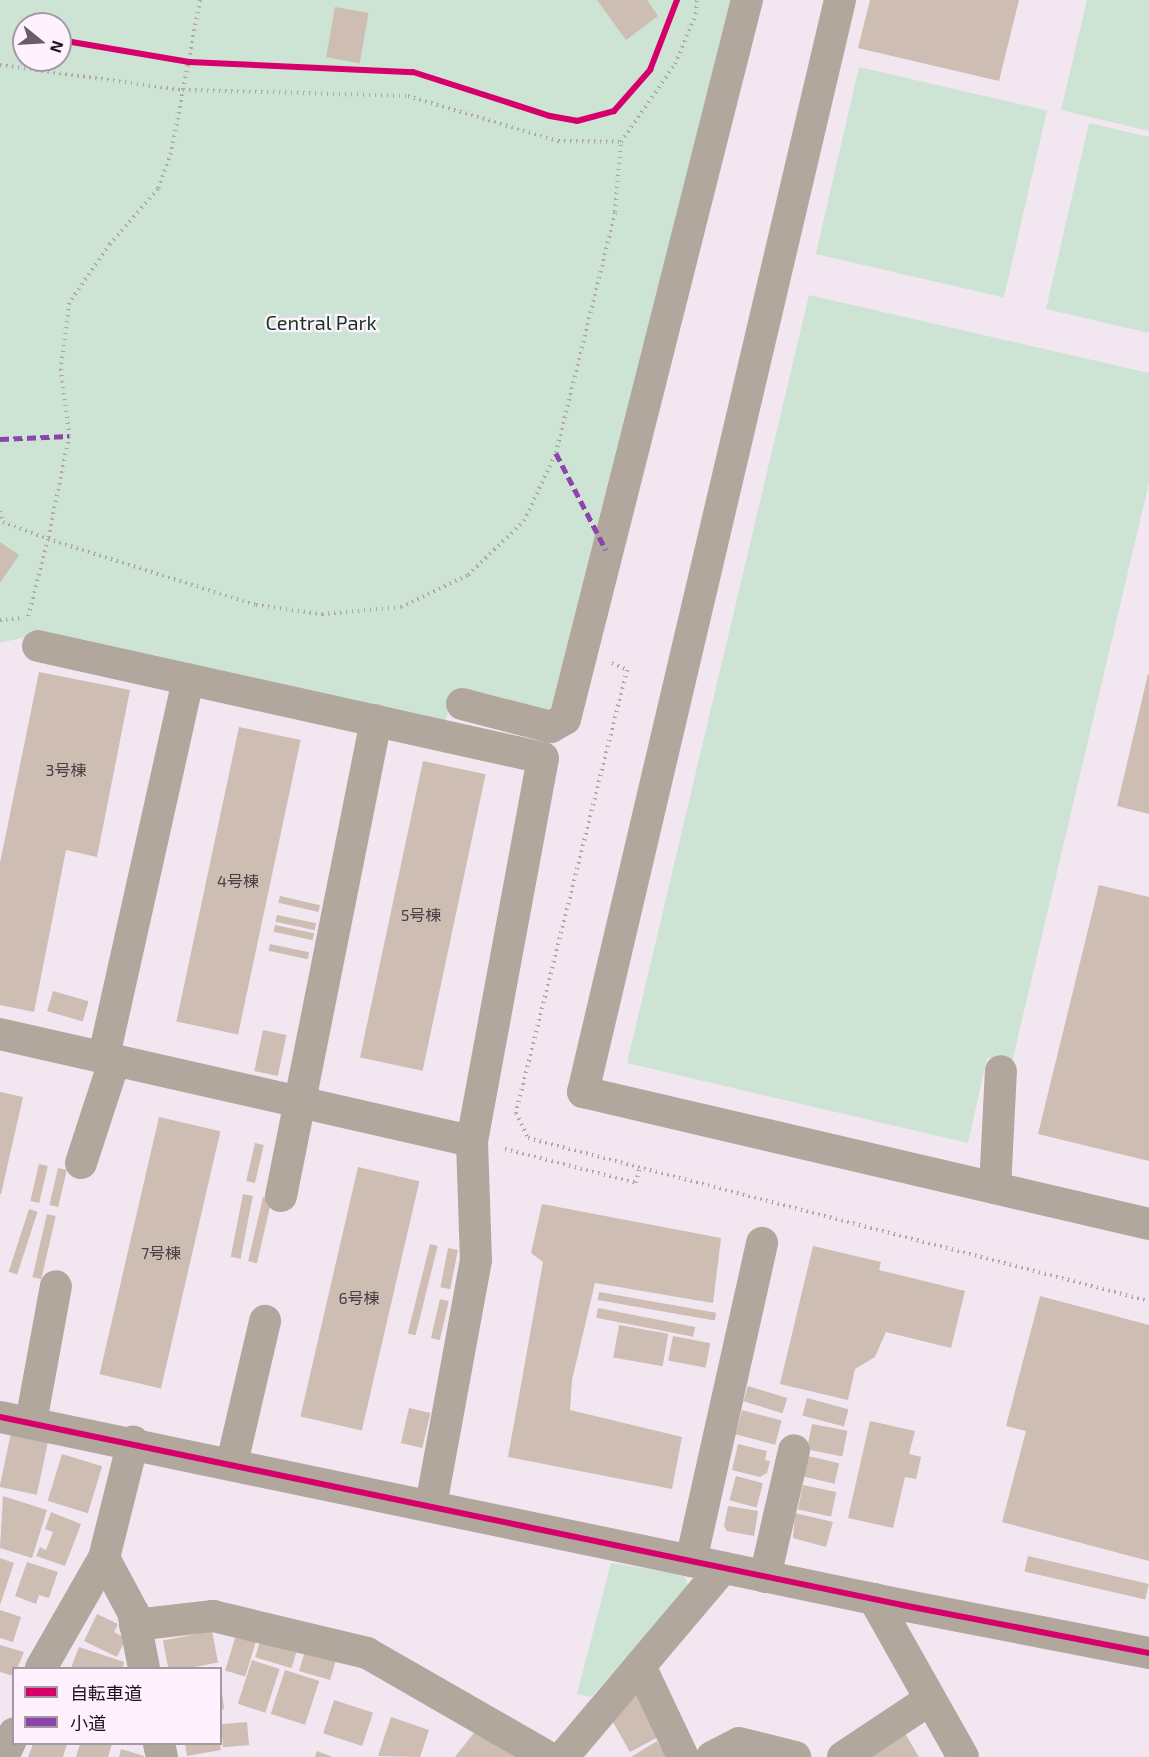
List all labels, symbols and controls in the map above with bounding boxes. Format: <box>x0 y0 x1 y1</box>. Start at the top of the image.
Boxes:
north arrow <box>12 12 72 72</box>
text: N <box>47 39 69 56</box>
park label: Central Park <box>265 310 377 334</box>
house number: 3号棟 <box>46 760 86 780</box>
house number: 4号棟 <box>217 871 259 891</box>
house number: 5号棟 <box>401 905 441 925</box>
house number: 7号棟 <box>141 1243 181 1263</box>
house number: 6号棟 <box>338 1288 380 1308</box>
legend <box>12 1667 222 1745</box>
text: 自転車道 <box>70 1682 142 1704</box>
text: 小道 <box>70 1712 106 1734</box>

